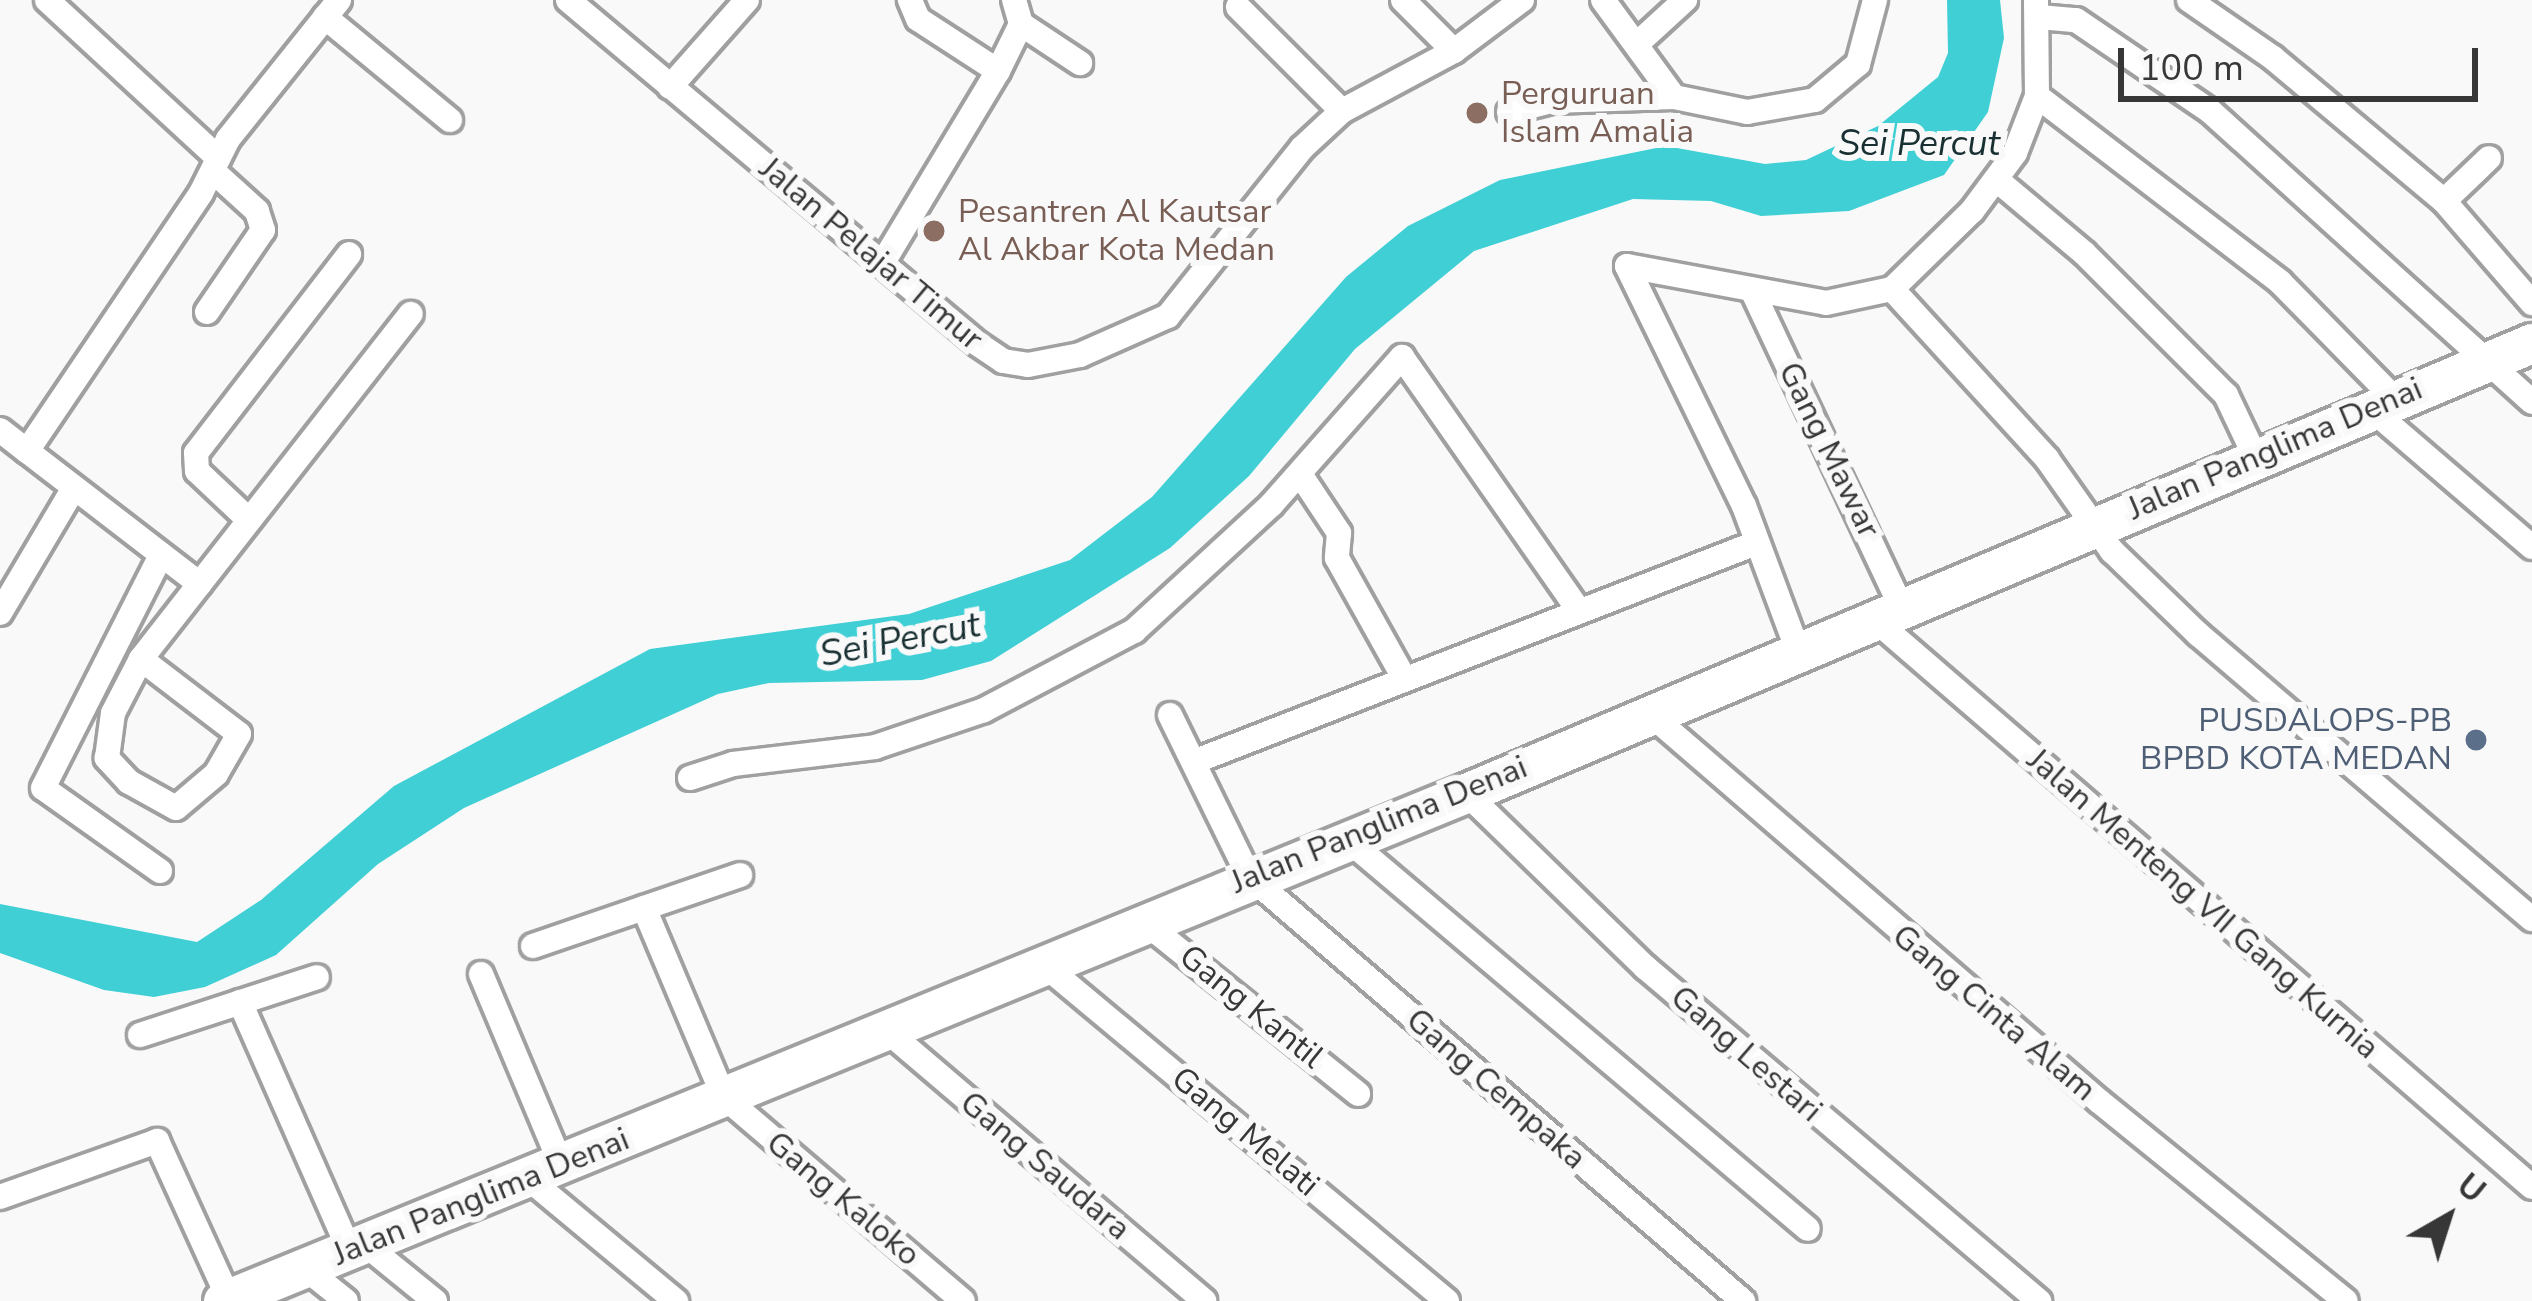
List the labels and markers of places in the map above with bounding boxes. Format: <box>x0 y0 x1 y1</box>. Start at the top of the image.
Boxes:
place label: Perguruan Islam Amalia <box>1501 74 1694 152</box>
marker: Perguruan Islam Amalia <box>1464 100 1490 126</box>
place label: Pesantren Al Kautsar Al Akbar Kota Medan <box>958 192 1275 270</box>
marker: Pesantren Al Kautsar Al Akbar Kota Medan <box>921 218 947 244</box>
place label: PUSDALOPS-PB BPBD KOTA MEDAN <box>2140 701 2452 779</box>
marker: PUSDALOPS-PB BPBD KOTA MEDAN <box>2463 727 2489 753</box>

